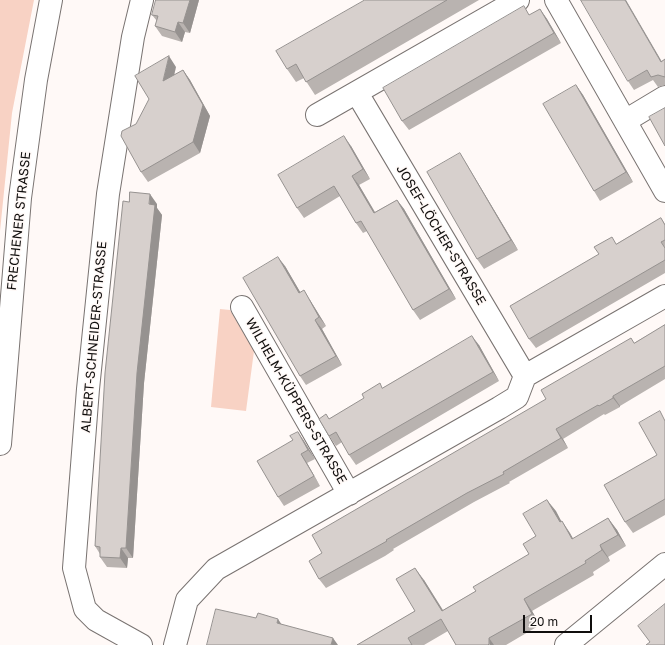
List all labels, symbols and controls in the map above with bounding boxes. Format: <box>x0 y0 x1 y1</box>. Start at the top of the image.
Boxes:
street label: FRECHENER STRASSE <box>4 151 34 291</box>
street label: JOSEF-LÖCHER-STRASSE <box>393 162 489 308</box>
street label: ALBERT-SCHNEIDER-STRASSE <box>78 241 110 433</box>
street label: WILHELM-KÜPPERS-STRASSE <box>242 315 350 487</box>
scale bar <box>525 607 594 633</box>
text: 20 m <box>530 614 558 629</box>

